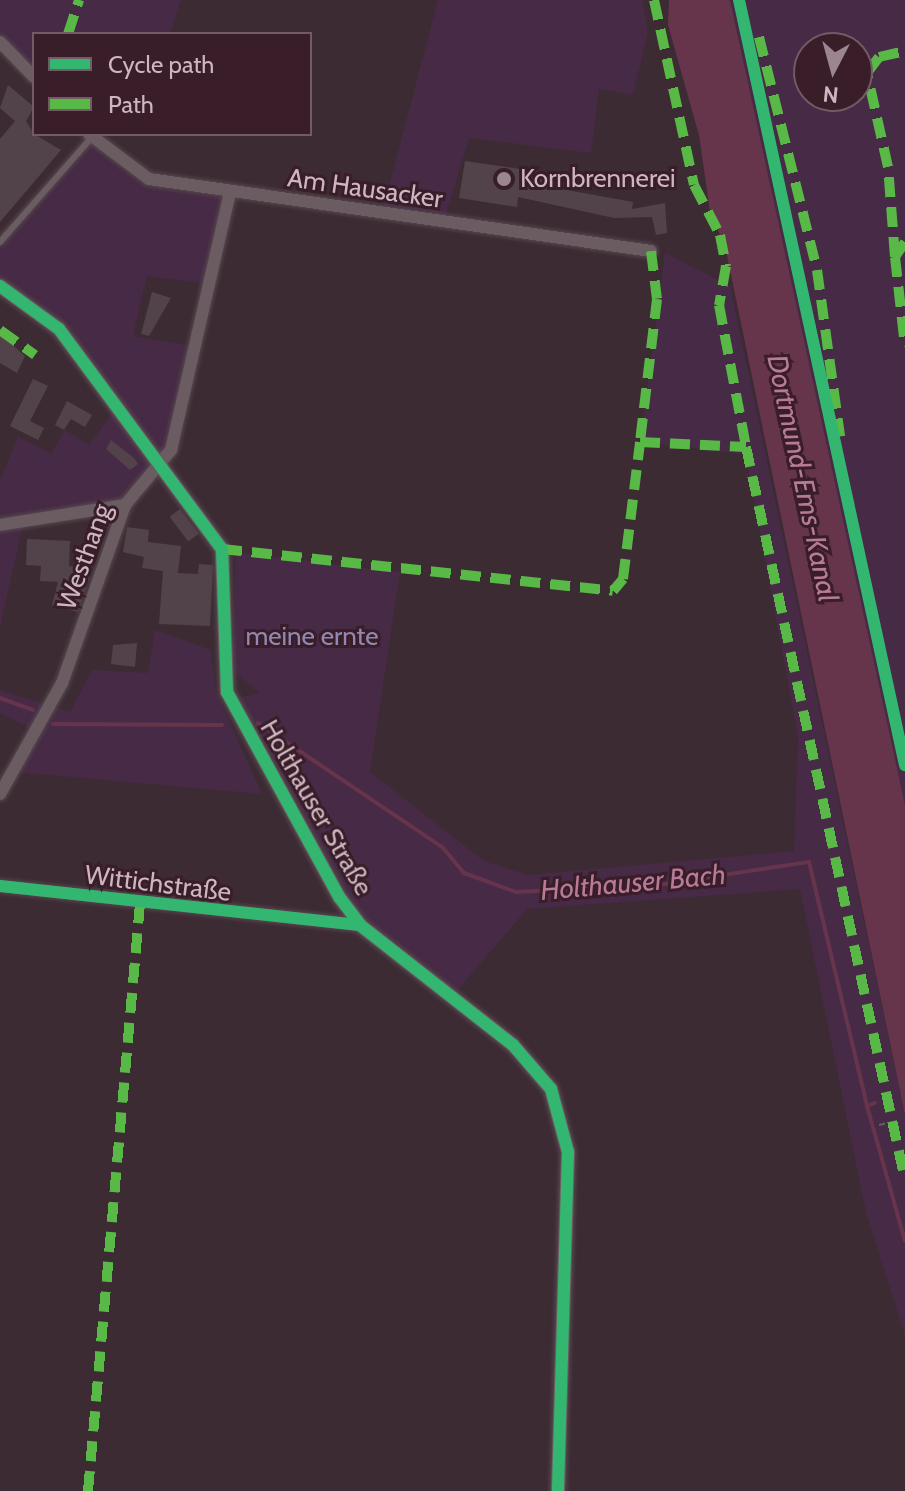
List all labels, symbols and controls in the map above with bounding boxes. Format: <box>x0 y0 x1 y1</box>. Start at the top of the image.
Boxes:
legend <box>32 32 312 136</box>
north arrow <box>793 32 873 112</box>
text: Cycle path <box>108 50 214 79</box>
text: N <box>821 80 840 109</box>
text: Path <box>108 90 154 119</box>
street label: Am Hausacker <box>285 163 445 215</box>
place label: Kornbrennerei <box>520 163 676 195</box>
marker: Kornbrennerei <box>495 170 513 188</box>
water label: Dortmund-Ems-Kanal <box>760 351 846 605</box>
street label: Westhang <box>51 500 119 614</box>
park label: meine ernte <box>245 621 379 653</box>
street label: Holthauser Straße <box>253 715 379 901</box>
water label: Holthauser Bach <box>539 857 727 907</box>
street label: Wittichstraße <box>83 860 233 908</box>

